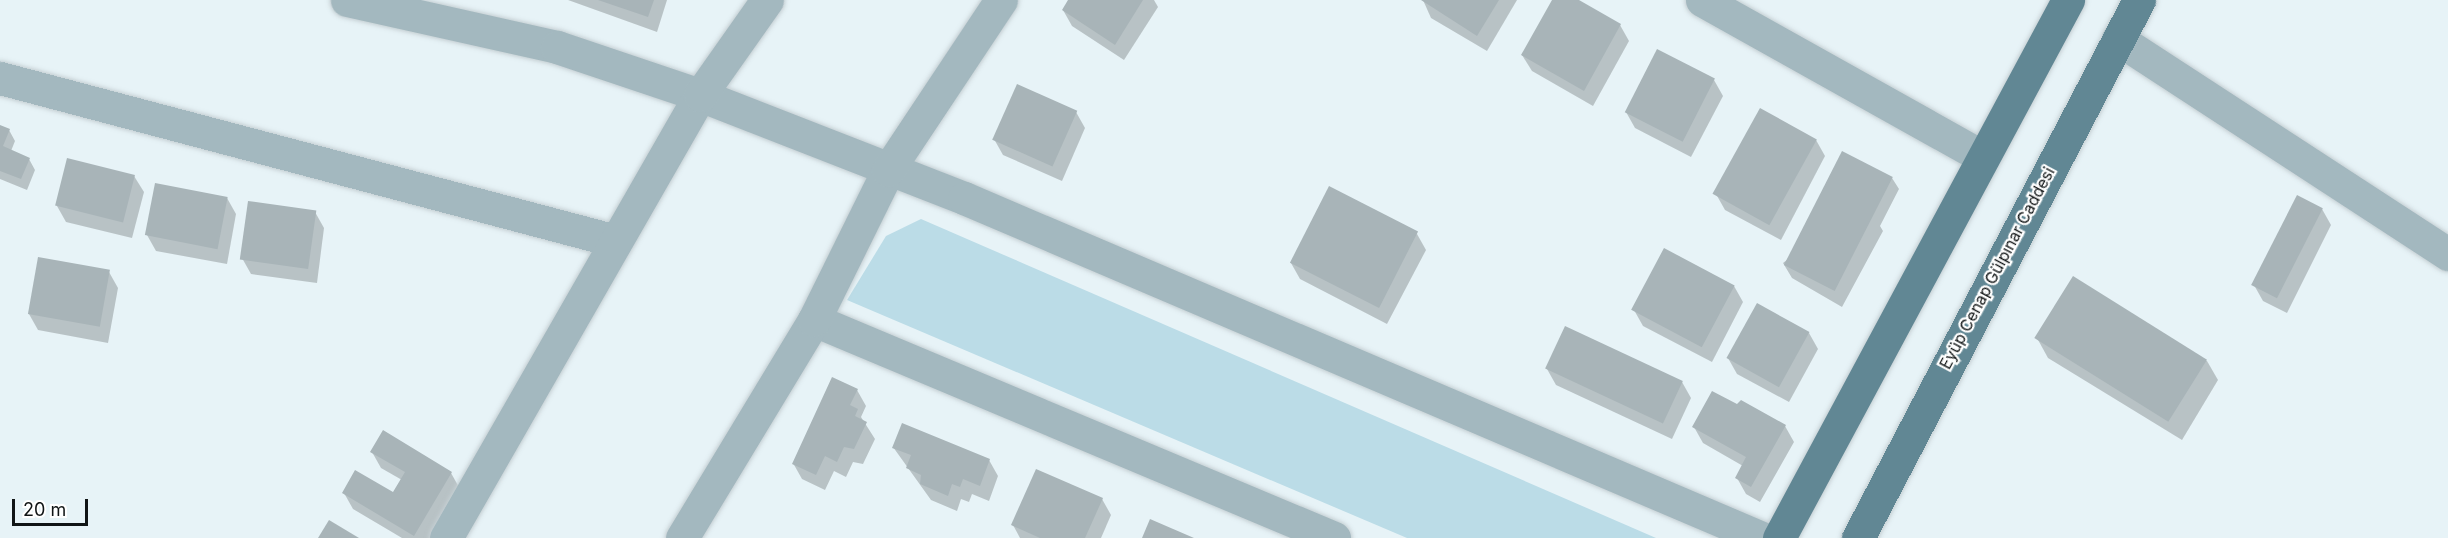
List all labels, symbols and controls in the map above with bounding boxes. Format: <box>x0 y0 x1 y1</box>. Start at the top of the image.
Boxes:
street label: Eyüp Cenap Gülpınar Caddesi <box>1935 164 2059 372</box>
scale bar <box>15 487 92 525</box>
text: 20 m <box>23 499 66 520</box>

